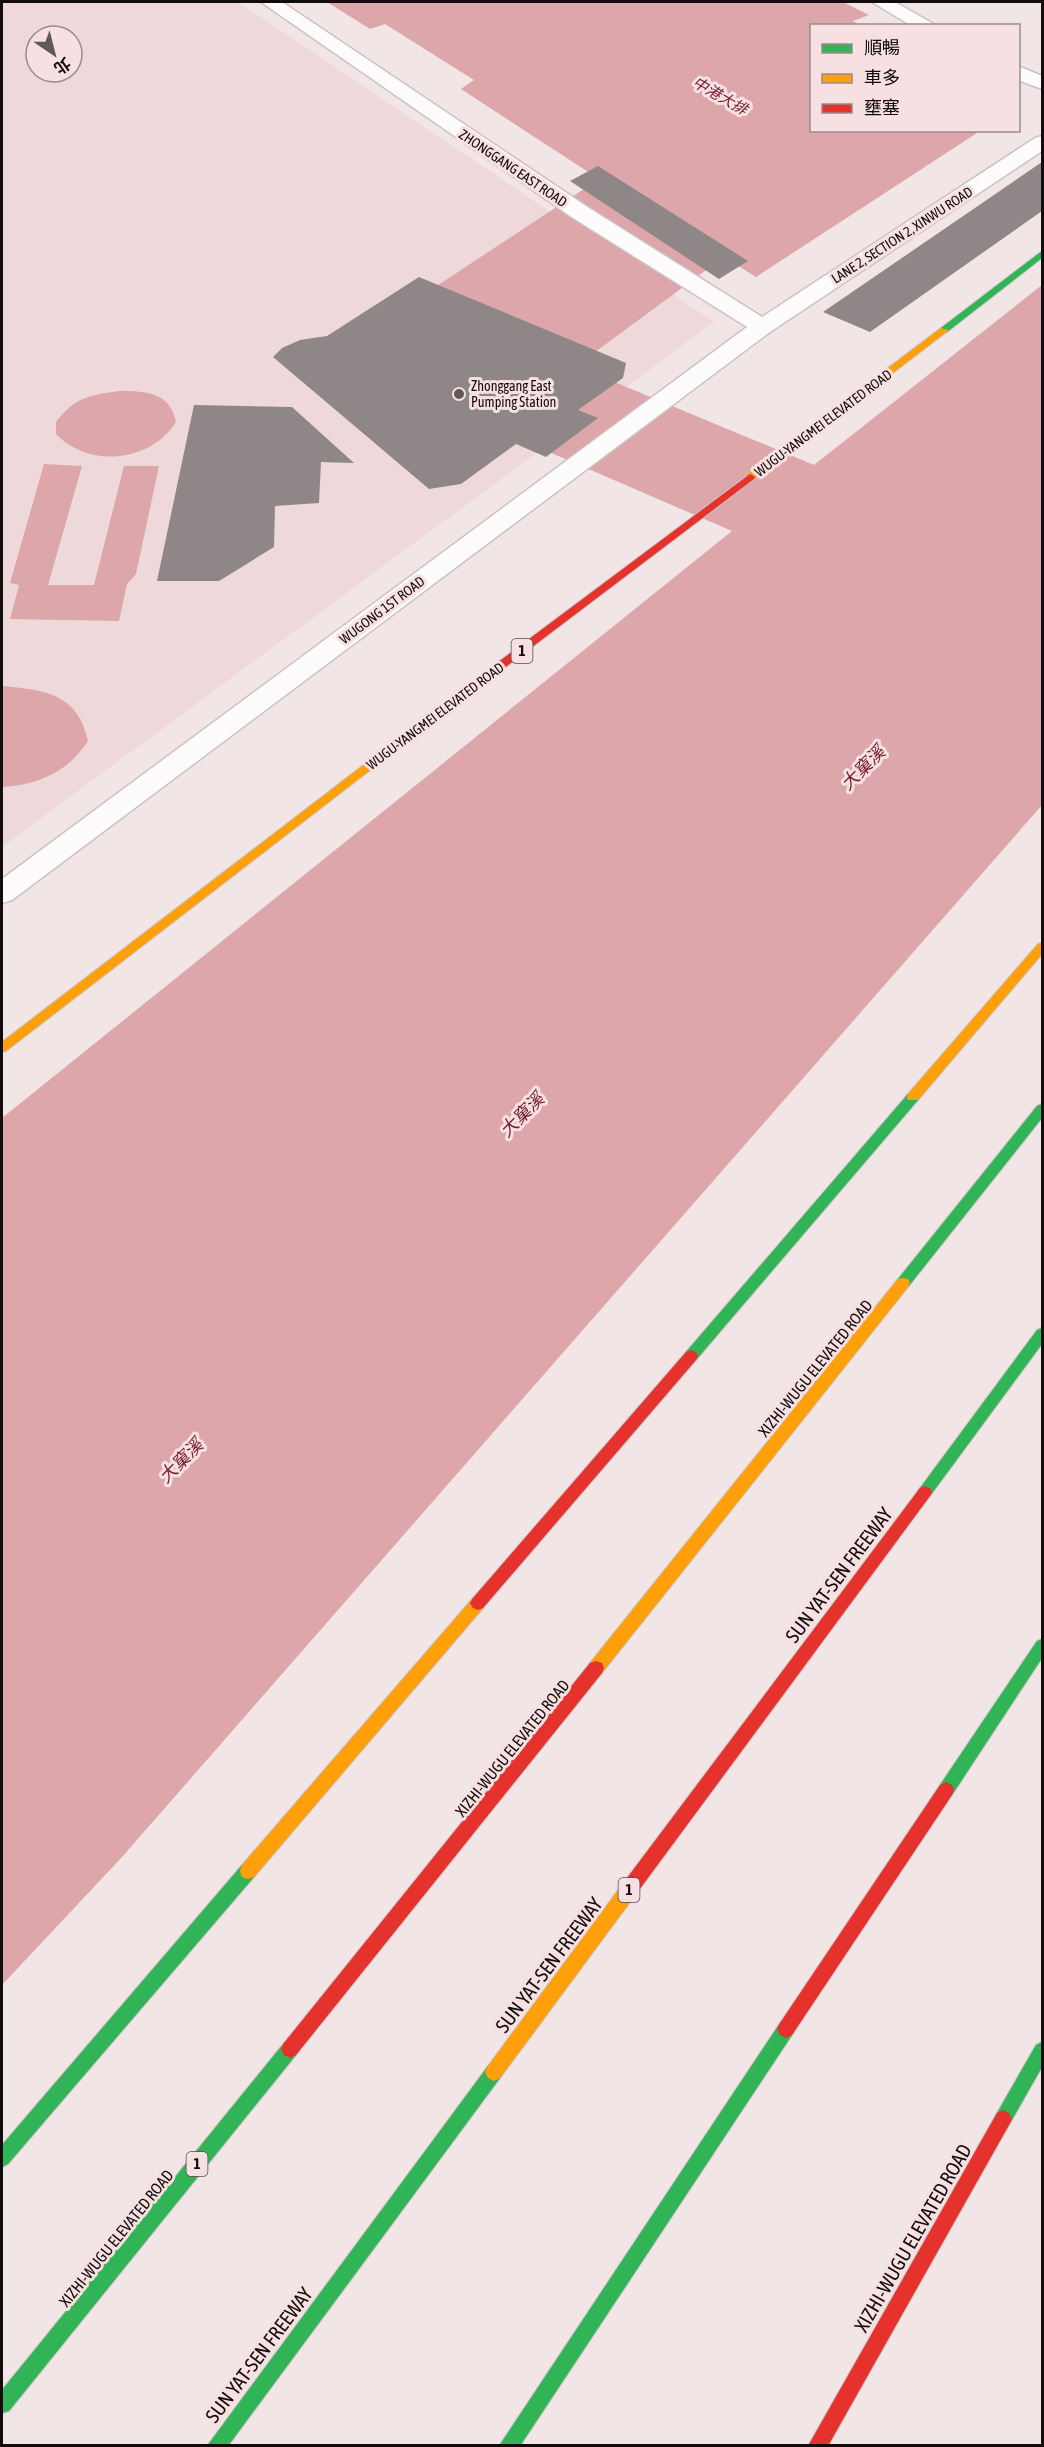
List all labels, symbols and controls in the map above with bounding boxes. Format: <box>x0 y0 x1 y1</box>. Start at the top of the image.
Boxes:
north arrow <box>24 24 84 84</box>
legend <box>810 24 1020 132</box>
text: 順暢 <box>864 37 900 58</box>
text: 北 <box>51 54 74 78</box>
text: 車多 <box>864 67 900 88</box>
water label: 中港大排 <box>690 73 752 119</box>
text: 壅塞 <box>864 97 900 118</box>
street label: ZHONGGANG EAST ROAD <box>456 126 570 210</box>
street label: LANE 2, SECTION 2, XINWU ROAD <box>829 183 976 287</box>
street label: WUGU-YANGMEI ELEVATED ROAD <box>751 366 895 480</box>
place label: Zhonggang East Pumping Station <box>471 378 556 410</box>
marker: Zhonggang East Pumping Station <box>452 387 466 401</box>
street label: WUGONG 1ST ROAD <box>337 573 428 647</box>
road number: 1 <box>512 639 532 663</box>
street label: WUGU-YANGMEI ELEVATED ROAD <box>363 659 507 773</box>
water label: 大窠溪 <box>836 739 891 794</box>
water label: 大窠溪 <box>495 1086 550 1141</box>
street label: XIZHI-WUGU ELEVATED ROAD <box>754 1296 876 1440</box>
water label: 大窠溪 <box>154 1432 209 1487</box>
street label: SUN YAT-SEN FREEWAY <box>780 1503 897 1647</box>
street label: XIZHI-WUGU ELEVATED ROAD <box>451 1676 573 1820</box>
road number: 1 <box>618 1878 640 1902</box>
street label: SUN YAT-SEN FREEWAY <box>490 1893 607 2037</box>
street label: XIZHI-WUGU ELEVATED ROAD <box>849 2140 976 2336</box>
road number: 1 <box>186 2152 208 2176</box>
street label: XIZHI-WUGU ELEVATED ROAD <box>55 2166 177 2310</box>
street label: SUN YAT-SEN FREEWAY <box>200 2283 317 2427</box>

